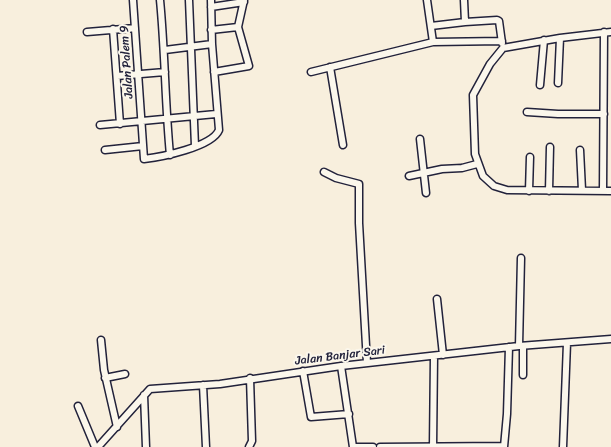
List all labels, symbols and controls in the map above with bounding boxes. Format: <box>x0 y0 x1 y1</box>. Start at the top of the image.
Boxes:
street label: Jalan Palem 9 <box>117 25 137 99</box>
street label: Jalan Banjar Sari <box>294 343 386 369</box>

